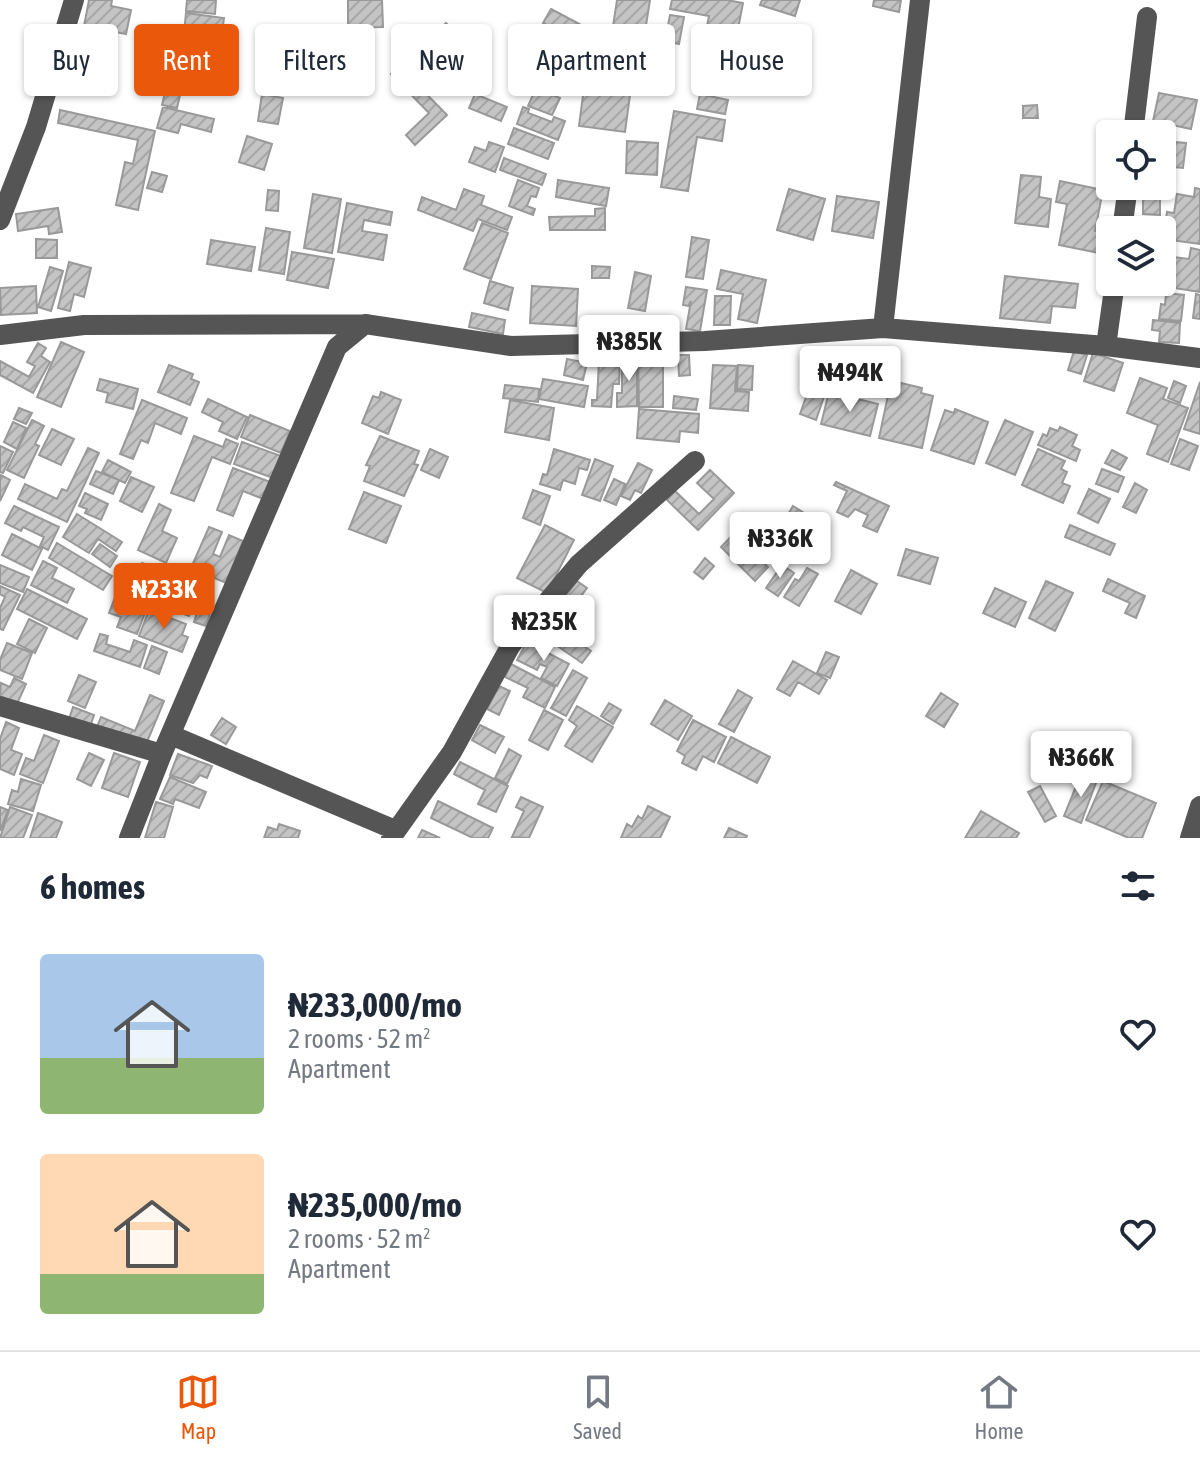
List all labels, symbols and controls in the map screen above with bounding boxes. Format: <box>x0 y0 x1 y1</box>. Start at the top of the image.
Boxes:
chip: Buy <box>24 24 118 96</box>
chip: Rent <box>134 24 239 96</box>
chip: Filters <box>255 24 375 96</box>
chip: New <box>391 24 492 96</box>
chip: Apartment <box>508 24 675 96</box>
chip: House <box>691 24 812 96</box>
map controls <box>1096 120 1176 296</box>
button: locate <box>1096 120 1176 200</box>
button: layers <box>1096 216 1176 296</box>
pin: ₦385K <box>573 315 685 383</box>
text: ₦385K <box>597 326 661 356</box>
pin: ₦494K <box>794 346 906 414</box>
text: ₦494K <box>818 357 882 387</box>
pin: ₦336K <box>724 512 836 580</box>
text: ₦336K <box>748 523 812 553</box>
pin: ₦233K <box>108 563 220 631</box>
text: ₦233K <box>132 574 196 604</box>
pin: ₦235K <box>488 595 600 663</box>
text: ₦235K <box>512 606 576 636</box>
pin: ₦366K <box>1025 731 1137 799</box>
text: ₦366K <box>1049 742 1113 772</box>
icon: filters <box>1116 864 1160 908</box>
text: 6 homes <box>40 867 145 906</box>
text: ₦233,000/mo <box>288 985 462 1024</box>
icon: home <box>104 986 200 1082</box>
icon: heart <box>1116 1012 1160 1056</box>
text: 2 rooms · 52 m² <box>288 1024 430 1054</box>
text: Apartment <box>288 1054 391 1084</box>
text: ₦235,000/mo <box>288 1185 462 1224</box>
icon: home <box>104 1186 200 1282</box>
icon: heart <box>1116 1212 1160 1256</box>
text: 2 rooms · 52 m² <box>288 1224 430 1254</box>
text: Apartment <box>288 1254 391 1284</box>
tab: Map <box>176 1370 220 1444</box>
tab: Saved <box>573 1370 622 1444</box>
tab: Home <box>975 1370 1024 1444</box>

